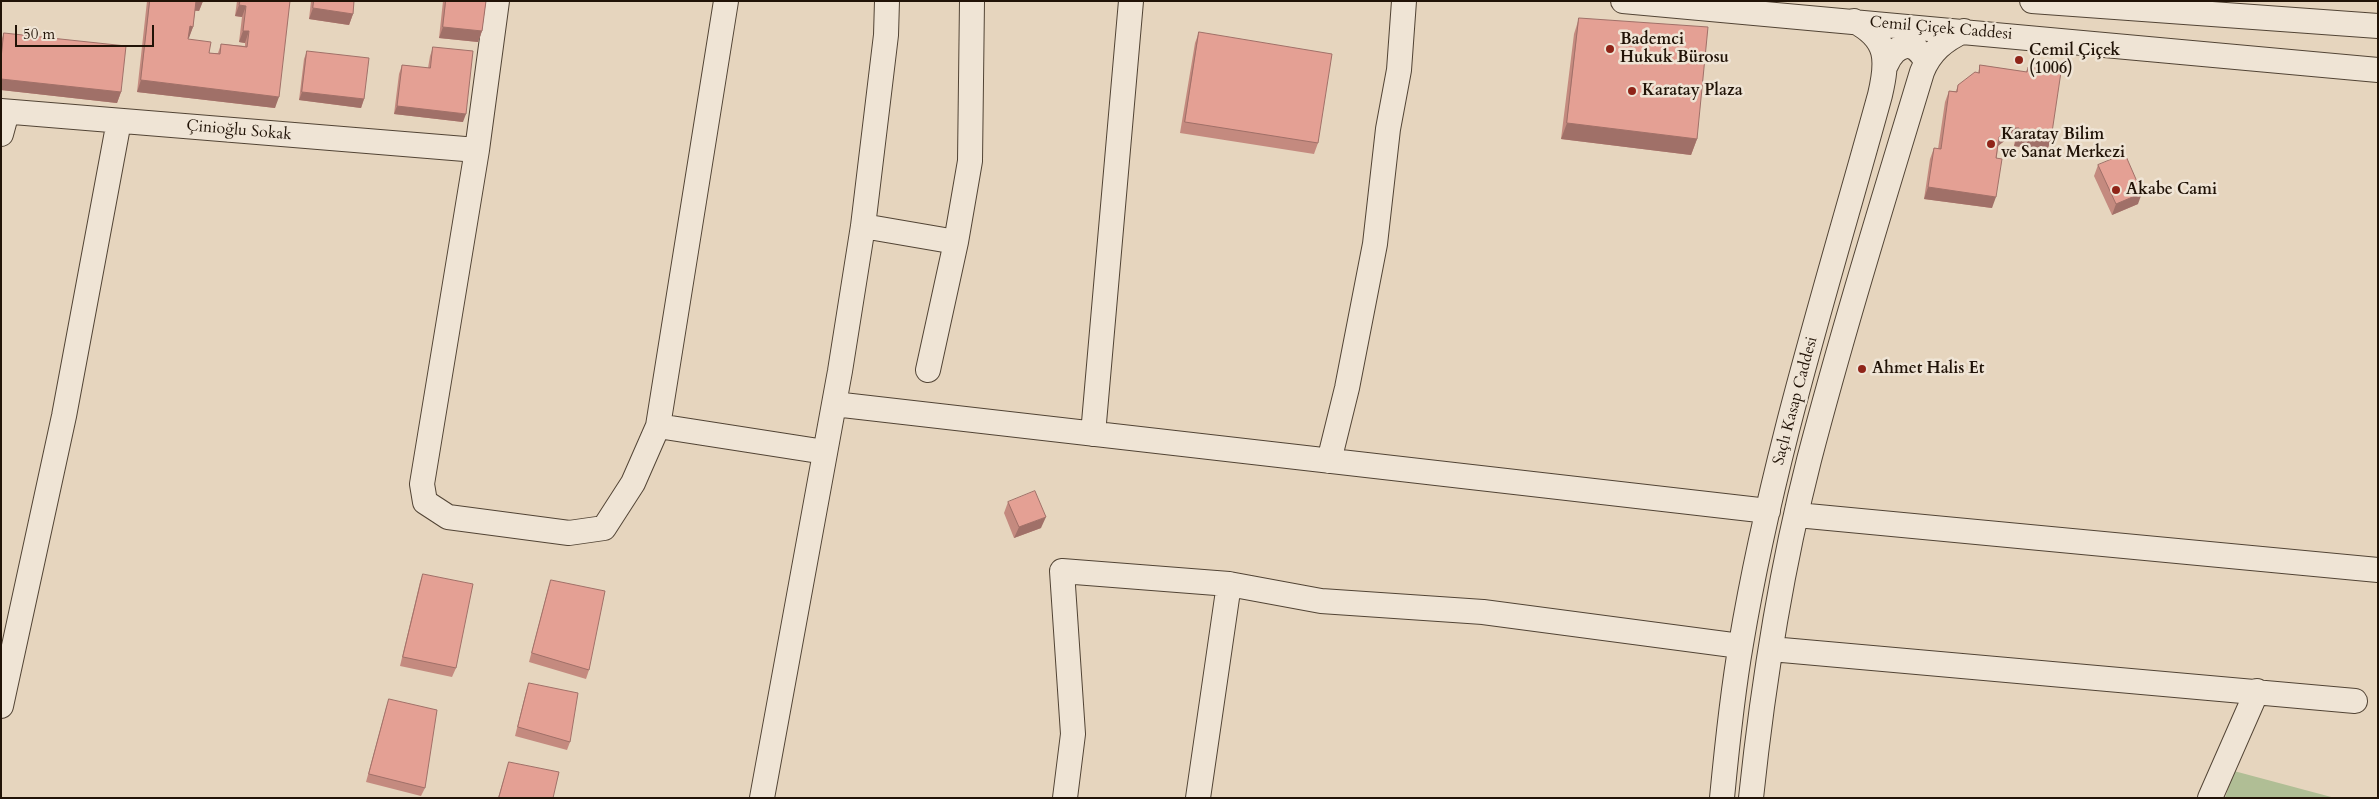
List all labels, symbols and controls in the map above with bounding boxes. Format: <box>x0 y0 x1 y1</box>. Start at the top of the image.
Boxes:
street label: Cemil Çiçek Caddesi <box>1869 13 2013 45</box>
scale bar <box>18 15 156 47</box>
text: 50 m <box>23 24 55 44</box>
place label: Bademci Hukuk Bürosu <box>1620 30 1729 68</box>
place label: Cemil Çiçek (1006) <box>2029 41 2120 79</box>
marker: Bademci Hukuk Bürosu <box>1604 43 1616 55</box>
marker: Cemil Çiçek (1006) <box>2013 54 2025 66</box>
place label: Karatay Plaza <box>1642 81 1743 101</box>
marker: Karatay Plaza <box>1626 85 1638 97</box>
street label: Çinioğlu Sokak <box>185 117 293 145</box>
place label: Karatay Bilim ve Sanat Merkezi <box>2001 125 2125 163</box>
marker: Karatay Bilim ve Sanat Merkezi <box>1985 138 1997 150</box>
place label: Akabe Cami <box>2126 180 2217 200</box>
marker: Akabe Cami <box>2110 184 2122 196</box>
street label: Saçlı Kasap Caddesi <box>1770 335 1822 467</box>
place label: Ahmet Halis Et <box>1872 359 1984 379</box>
marker: Ahmet Halis Et <box>1856 363 1868 375</box>

